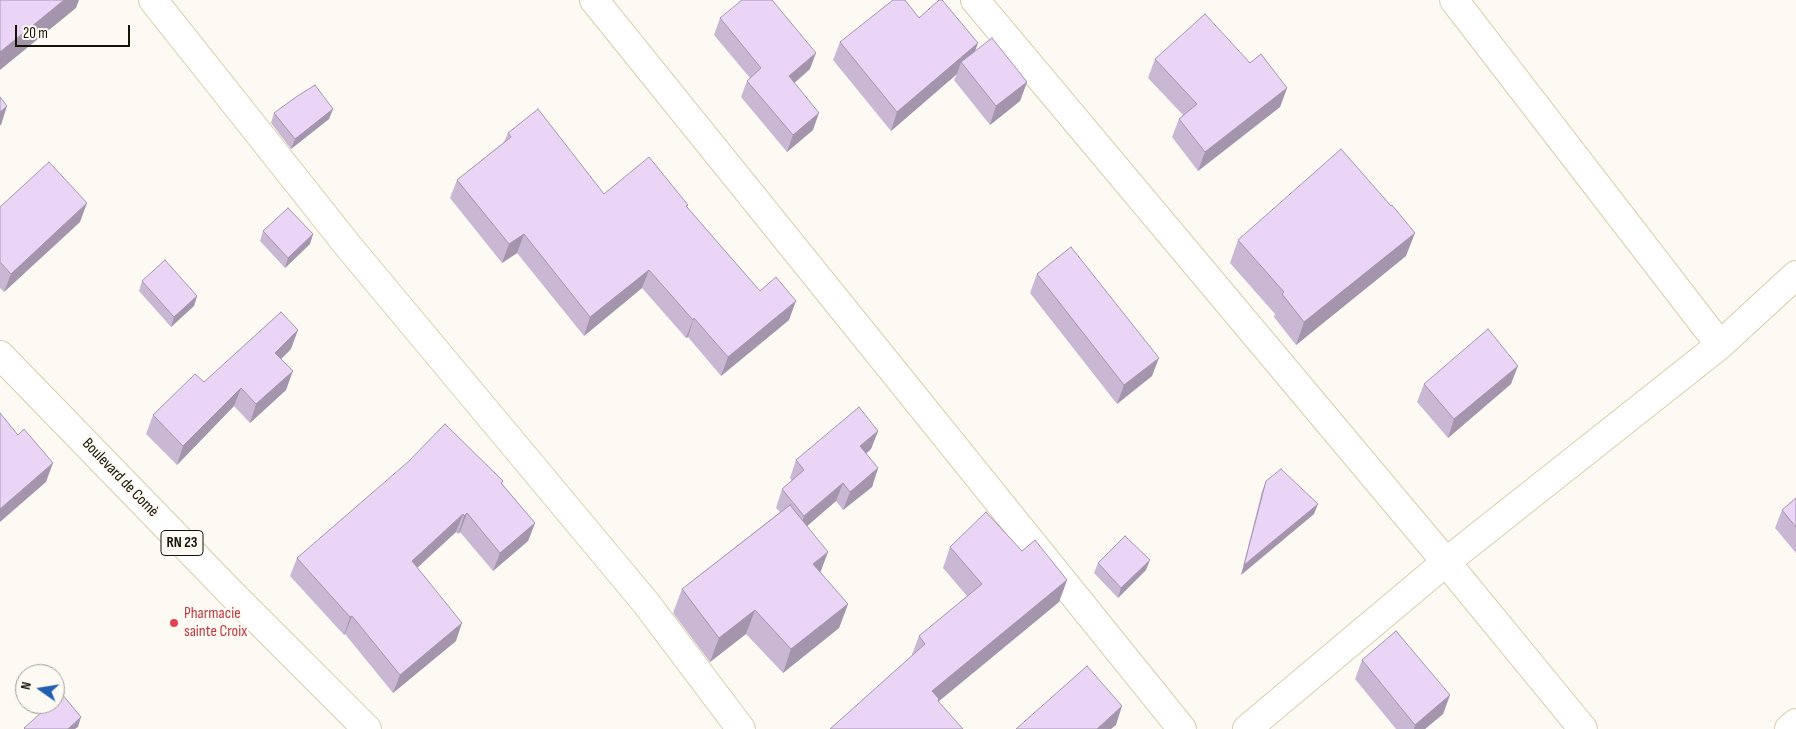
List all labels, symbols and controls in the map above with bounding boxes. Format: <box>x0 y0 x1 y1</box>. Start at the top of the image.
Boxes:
scale bar <box>18 15 132 47</box>
text: 20 m <box>23 24 48 43</box>
street label: Boulevard de Comè <box>78 435 162 521</box>
road number: RN 23 <box>161 530 203 556</box>
place label: Pharmacie sainte Croix <box>184 604 247 642</box>
marker: Pharmacie sainte Croix <box>168 617 180 629</box>
north arrow <box>15 664 65 714</box>
text: N <box>17 680 35 691</box>

